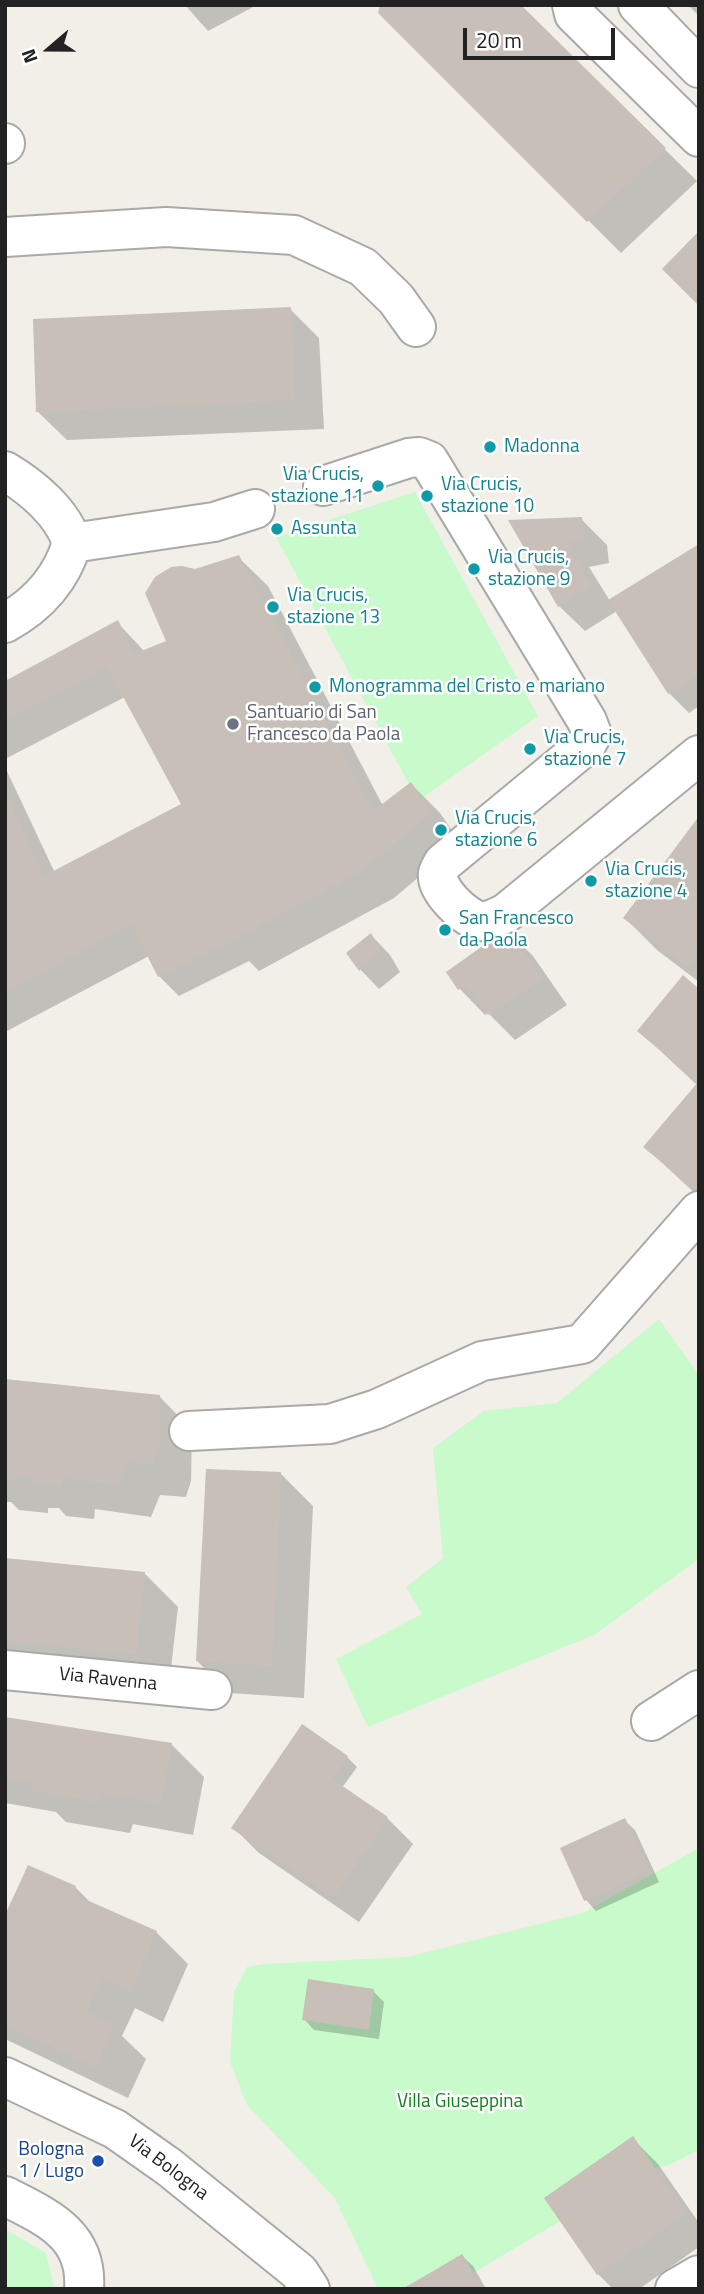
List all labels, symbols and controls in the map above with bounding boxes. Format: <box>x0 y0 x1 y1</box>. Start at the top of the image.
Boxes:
north arrow <box>14 14 84 84</box>
scale bar <box>466 14 618 58</box>
text: 20 m <box>476 24 522 56</box>
text: N <box>13 45 45 68</box>
place label: Madonna <box>504 436 579 458</box>
marker: Madonna <box>482 439 498 455</box>
place label: Via Crucis, stazione 11 <box>271 464 364 508</box>
place label: Via Crucis, stazione 10 <box>441 474 534 518</box>
marker: Via Crucis, stazione 11 <box>370 478 386 494</box>
marker: Via Crucis, stazione 10 <box>419 488 435 504</box>
place label: Assunta <box>291 518 356 540</box>
marker: Assunta <box>269 521 285 537</box>
place label: Via Crucis, stazione 9 <box>488 547 570 591</box>
marker: Via Crucis, stazione 9 <box>466 561 482 577</box>
place label: Via Crucis, stazione 13 <box>287 585 380 629</box>
marker: Via Crucis, stazione 13 <box>265 599 281 615</box>
place label: Monogramma del Cristo e mariano <box>329 676 605 698</box>
marker: Monogramma del Cristo e mariano <box>307 679 323 695</box>
place label: Santuario di San Francesco da Paola <box>247 702 400 746</box>
marker: Santuario di San Francesco da Paola <box>225 716 241 732</box>
place label: Via Crucis, stazione 7 <box>544 727 626 771</box>
marker: Via Crucis, stazione 7 <box>522 741 538 757</box>
place label: Via Crucis, stazione 6 <box>455 808 537 852</box>
marker: Via Crucis, stazione 6 <box>433 822 449 838</box>
place label: Via Crucis, stazione 4 <box>605 859 687 903</box>
marker: Via Crucis, stazione 4 <box>583 873 599 889</box>
place label: San Francesco da Paola <box>459 908 574 952</box>
marker: San Francesco da Paola <box>437 922 453 938</box>
street label: Via Ravenna <box>58 1664 158 1696</box>
park label: Villa Giuseppina <box>397 2091 523 2113</box>
street label: Via Bologna <box>123 2130 213 2206</box>
place label: Bologna 1 / Lugo <box>18 2139 84 2183</box>
marker: Bologna 1 / Lugo <box>90 2153 106 2169</box>

